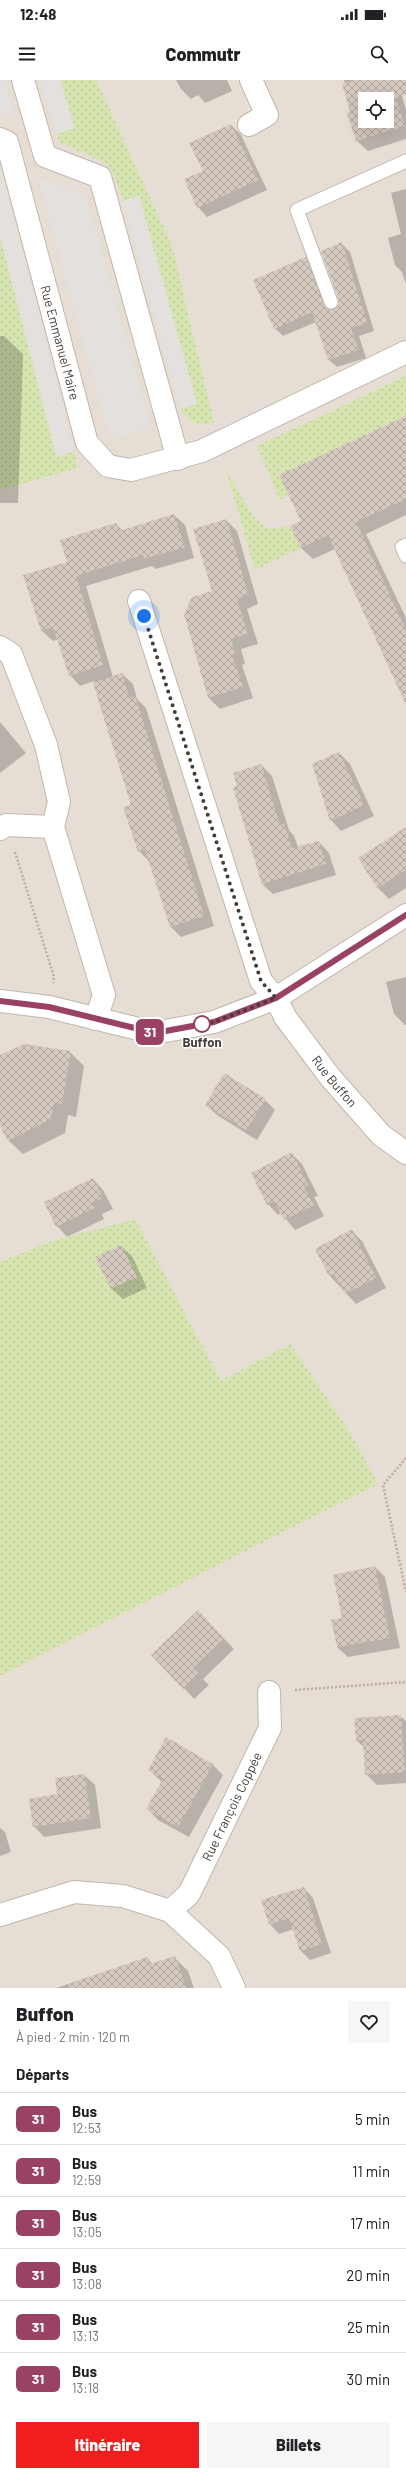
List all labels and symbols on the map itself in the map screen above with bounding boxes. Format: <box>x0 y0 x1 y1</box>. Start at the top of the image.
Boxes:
street label: Rue Emmanuel Maire <box>37 283 83 402</box>
your location <box>134 606 154 626</box>
marker: Buffon <box>193 1015 211 1033</box>
line badge: 31 <box>132 1019 168 1045</box>
place label: Buffon <box>182 1034 222 1050</box>
street label: Rue Buffon <box>309 1052 361 1110</box>
street label: Rue François Coppée <box>198 1749 265 1863</box>

